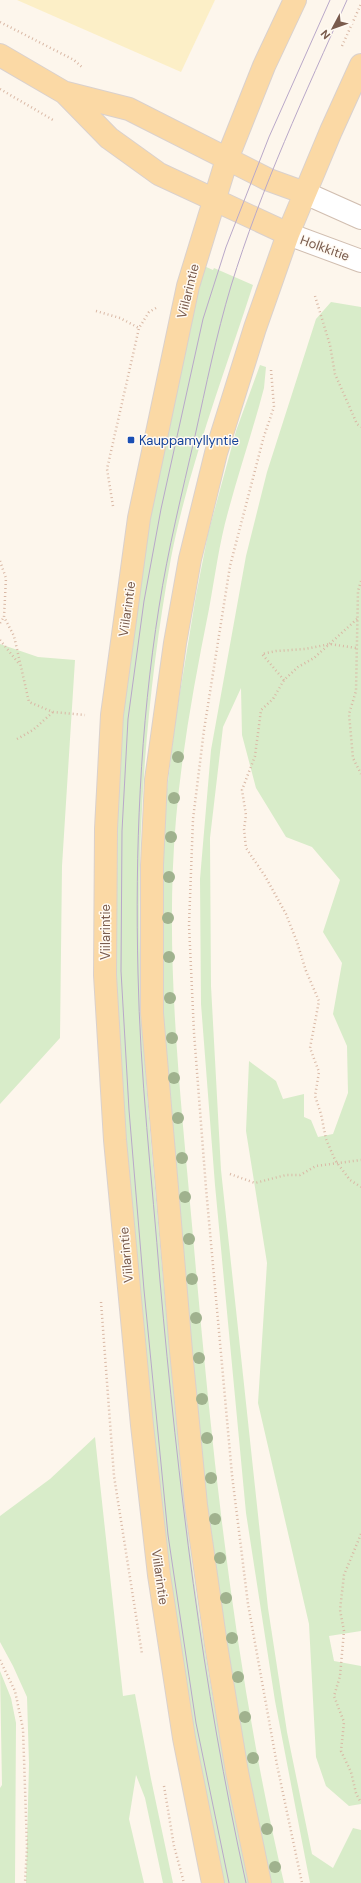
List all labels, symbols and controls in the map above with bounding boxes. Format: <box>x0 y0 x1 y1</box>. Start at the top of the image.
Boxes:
north arrow <box>313 8 353 48</box>
text: N <box>318 27 333 42</box>
street label: Holkkitie <box>298 231 352 265</box>
street label: Viilarintie <box>173 262 203 320</box>
place label: Kauppamyllyntie <box>139 432 239 449</box>
marker: Kauppamyllyntie <box>126 435 136 445</box>
street label: Viilarintie <box>115 580 139 638</box>
street label: Viilarintie <box>97 904 114 960</box>
street label: Viilarintie <box>115 1226 137 1284</box>
street label: Viilarintie <box>148 1548 172 1606</box>

